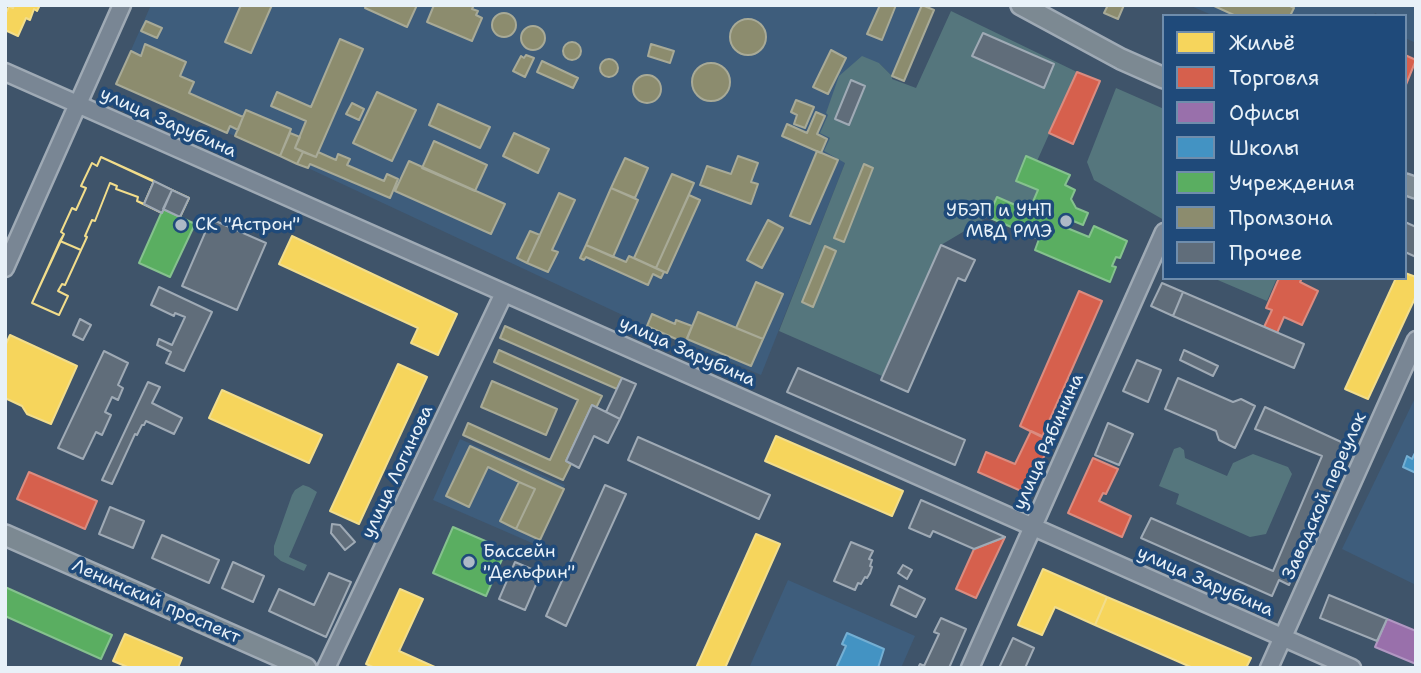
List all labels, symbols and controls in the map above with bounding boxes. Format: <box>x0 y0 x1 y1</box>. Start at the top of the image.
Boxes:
legend <box>1162 14 1407 280</box>
text: Жильё <box>1229 29 1295 57</box>
text: Торговля <box>1229 64 1319 92</box>
street label: улица Зарубина <box>96 83 240 163</box>
text: Офисы <box>1229 99 1300 127</box>
text: Школы <box>1229 134 1299 162</box>
text: Учреждения <box>1229 169 1355 197</box>
place label: УБЭП и УНП МВД РМЭ <box>946 200 1052 242</box>
text: Промзона <box>1229 204 1332 232</box>
marker: УБЭП и УНП МВД РМЭ <box>1058 213 1074 229</box>
place label: СК "Астрон" <box>195 214 300 236</box>
marker: СК "Астрон" <box>173 217 189 233</box>
text: Прочее <box>1229 239 1302 267</box>
street label: улица Зарубина <box>615 312 759 392</box>
street label: улица Рябинина <box>1009 370 1089 514</box>
street label: улица Логинова <box>358 402 438 542</box>
street label: Заводской переулок <box>1278 409 1372 583</box>
place label: Бассейн "Дельфин" <box>483 541 575 584</box>
street label: улица Зарубина <box>1133 542 1277 622</box>
marker: Бассейн "Дельфин" <box>461 554 477 570</box>
street label: Ленинский проспект <box>69 555 243 649</box>

